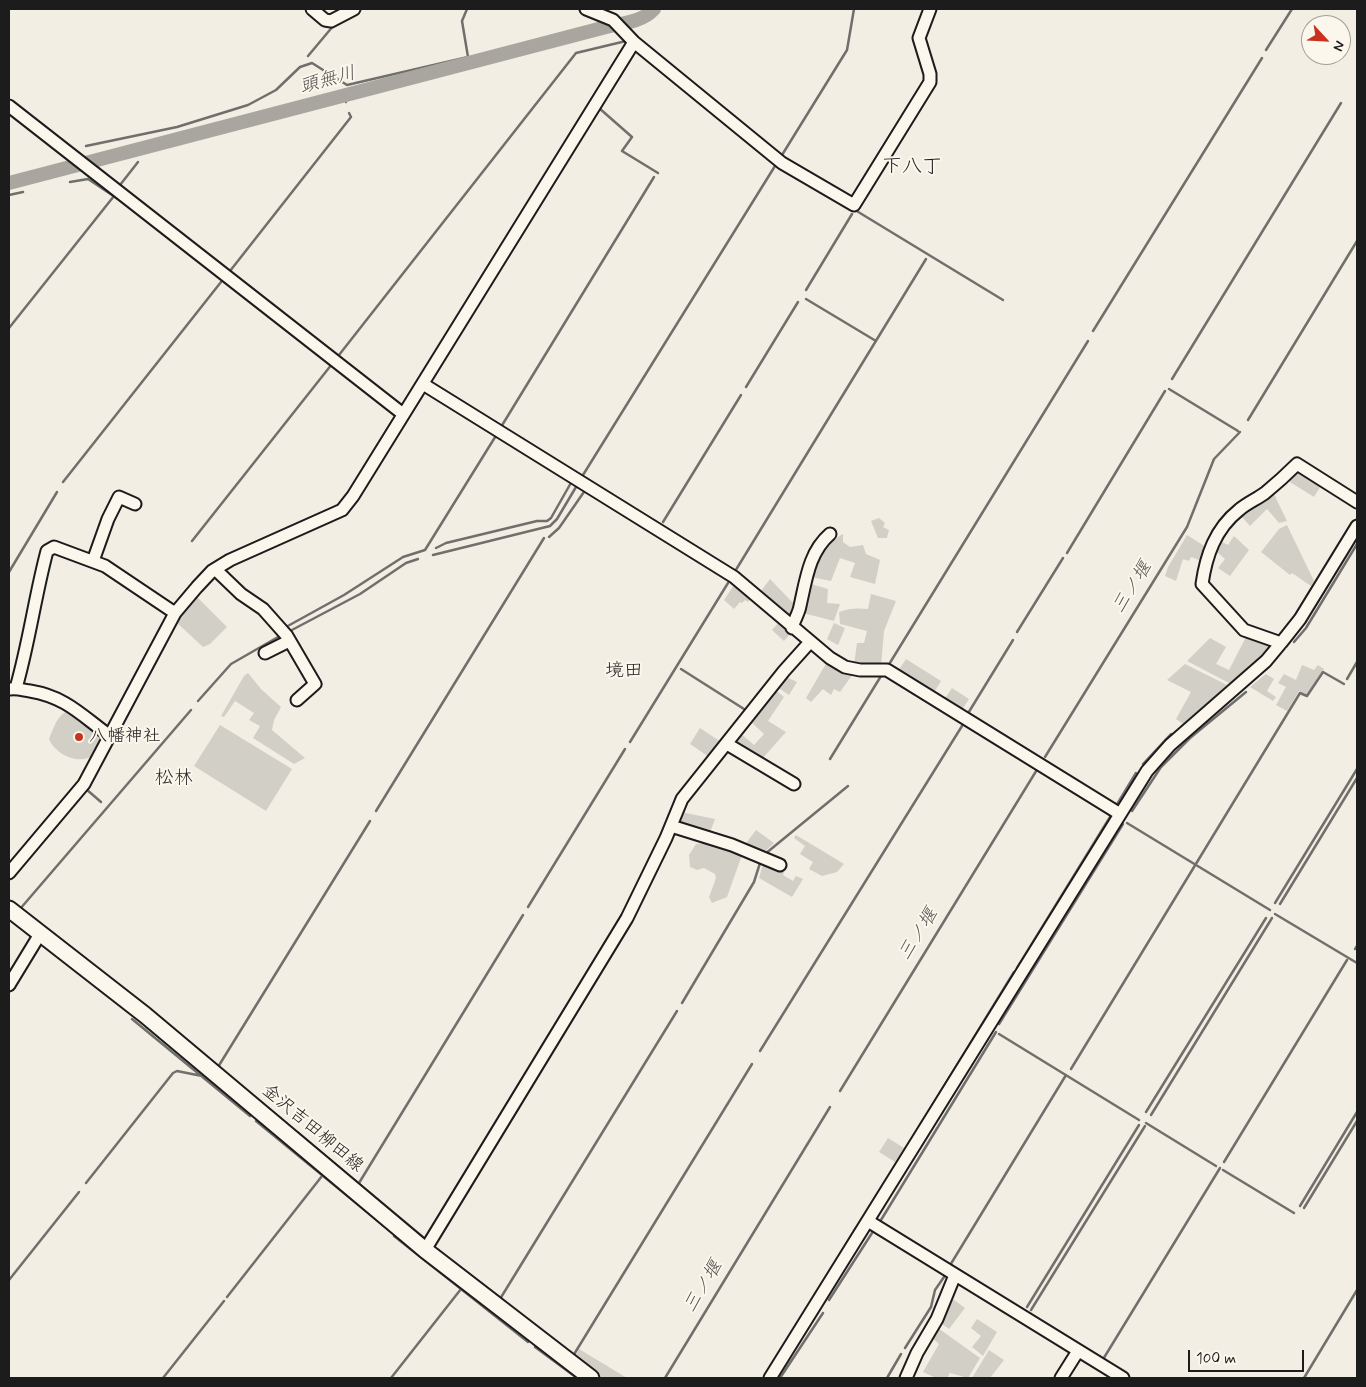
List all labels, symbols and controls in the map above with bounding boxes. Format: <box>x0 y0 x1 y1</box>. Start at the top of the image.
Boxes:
north arrow <box>1301 15 1351 65</box>
text: N <box>1329 38 1349 54</box>
water label: 頭無川 <box>298 63 358 99</box>
district label: 下八丁 <box>882 156 942 180</box>
water label: 三ノ堰 <box>1108 558 1158 618</box>
district label: 境田 <box>605 661 643 683</box>
place label: 八幡神社 <box>89 726 161 748</box>
marker: 八幡神社 <box>73 731 85 743</box>
district label: 松林 <box>155 768 193 790</box>
water label: 三ノ堰 <box>894 905 944 965</box>
street label: 金沢吉田柳田線 <box>257 1080 367 1178</box>
water label: 三ノ堰 <box>680 1257 728 1317</box>
scale bar <box>1191 1340 1307 1372</box>
text: 100 m <box>1196 1349 1236 1369</box>

